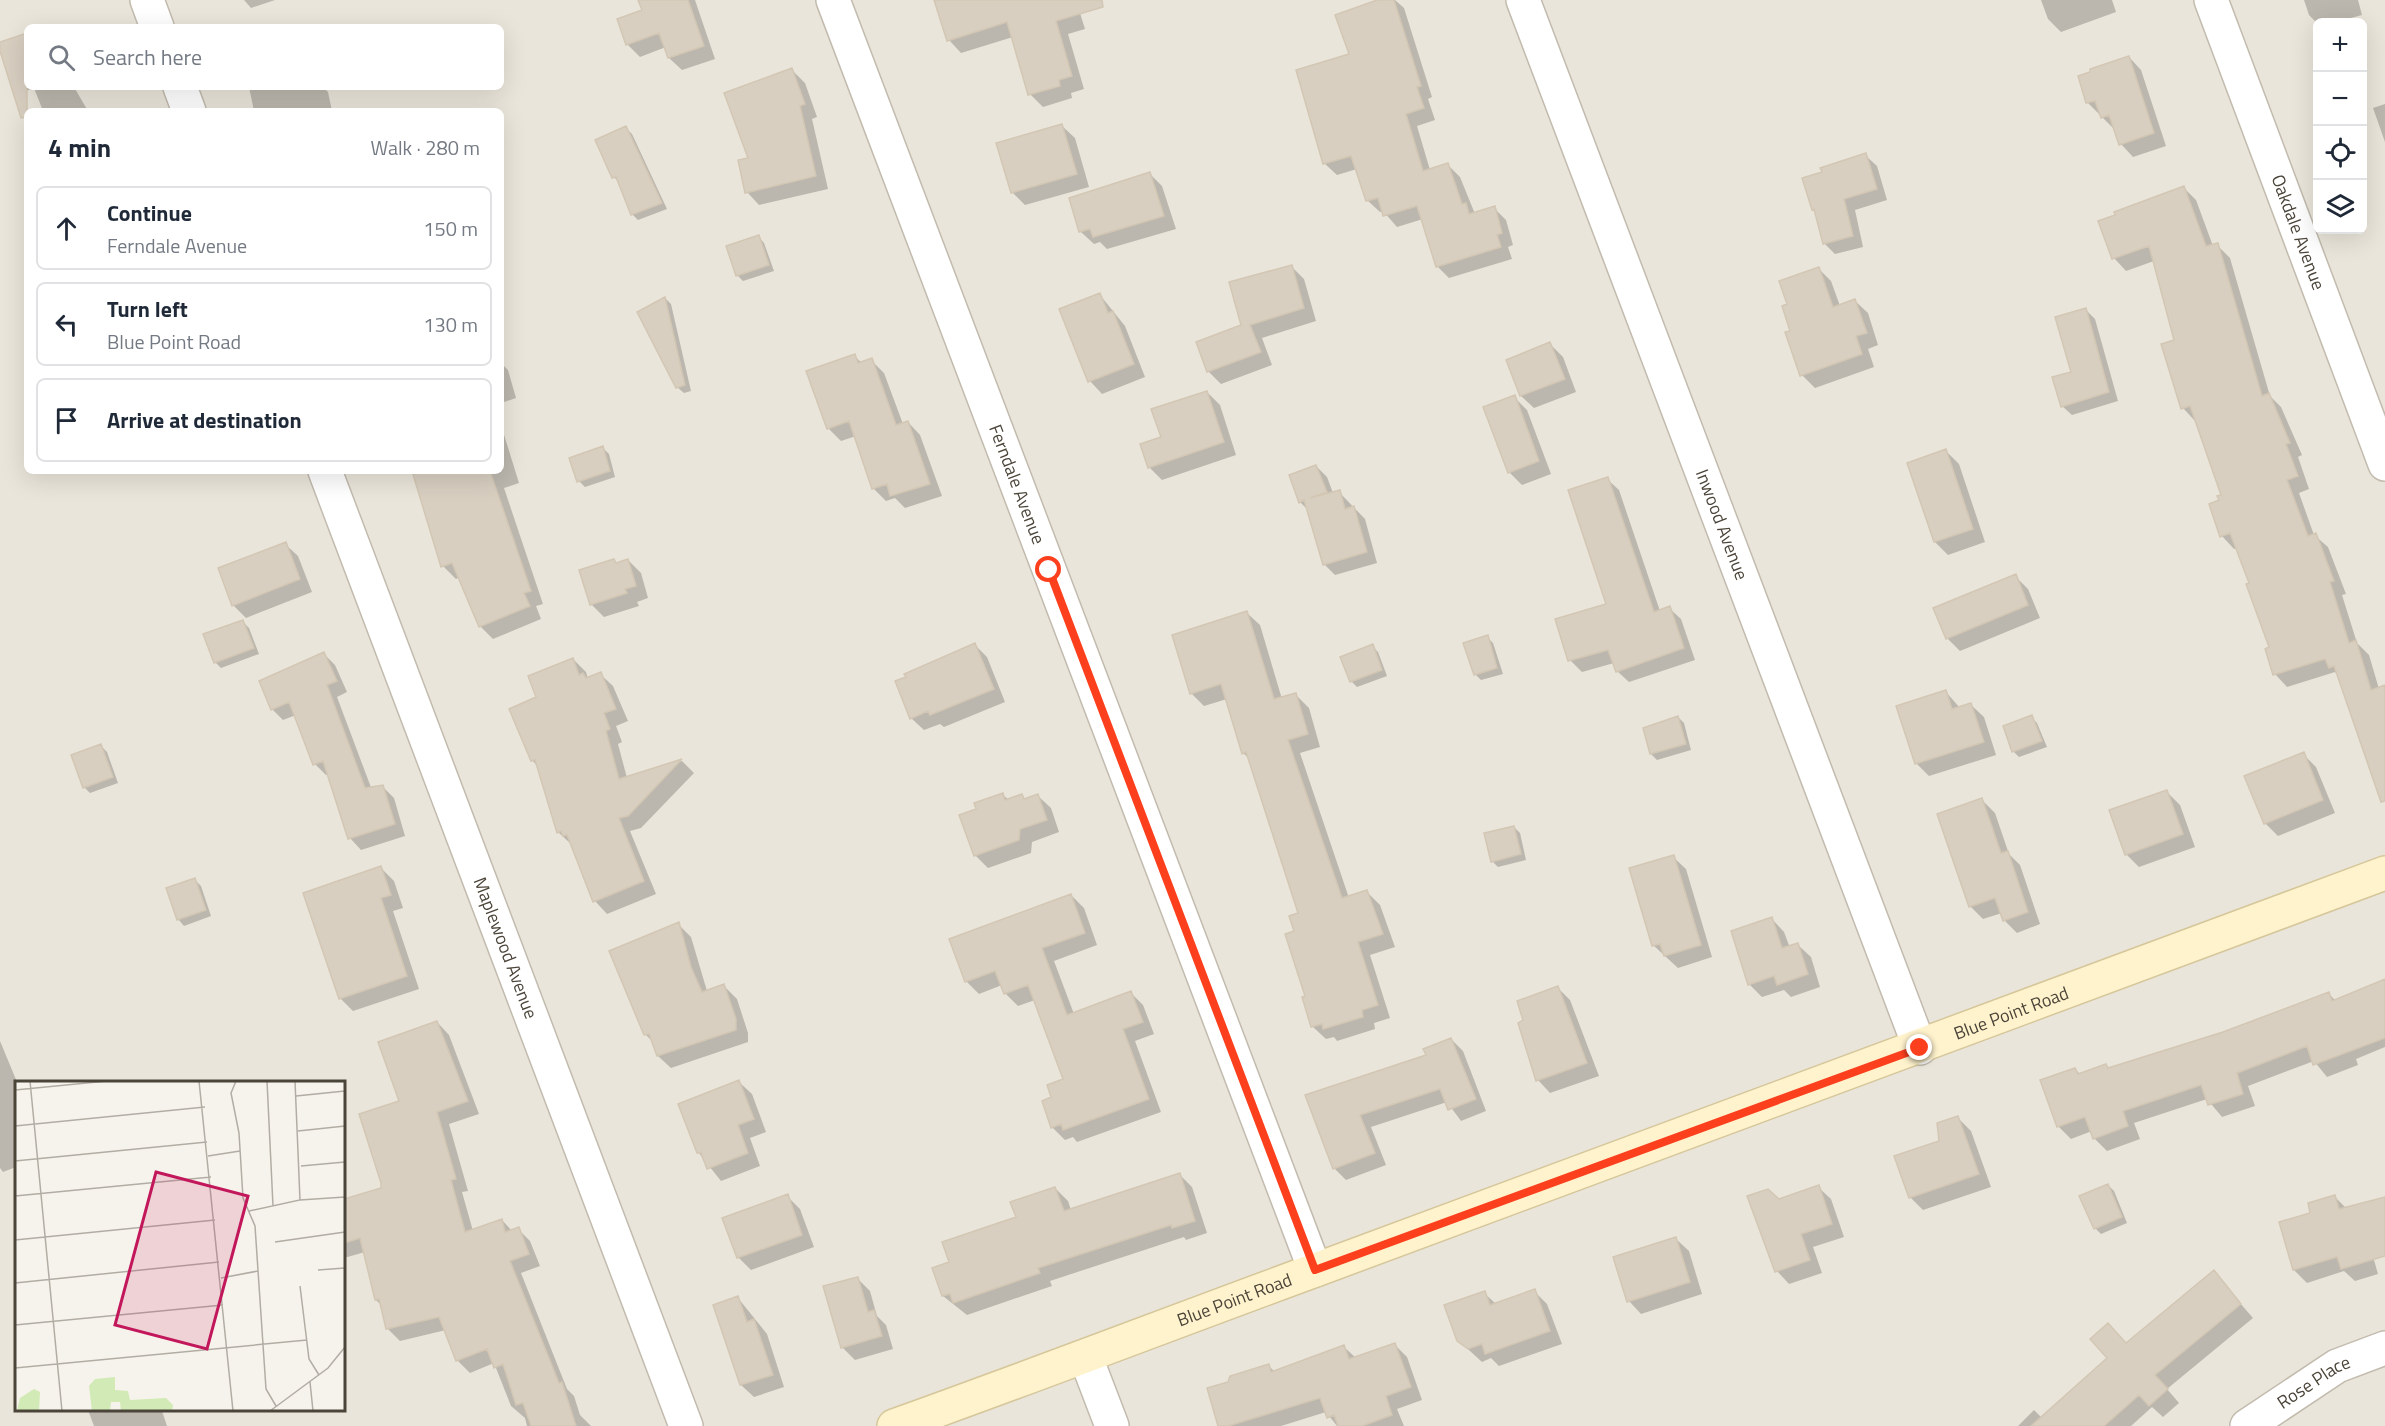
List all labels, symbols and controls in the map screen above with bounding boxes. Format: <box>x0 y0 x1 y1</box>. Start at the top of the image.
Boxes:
map controls <box>2313 18 2367 234</box>
button: + <box>2313 18 2367 72</box>
search box <box>24 24 504 90</box>
text: Search here <box>93 40 202 74</box>
icon: search <box>45 41 78 74</box>
button: − <box>2313 72 2367 126</box>
button: locate <box>2313 126 2367 180</box>
text: 4 min <box>48 128 111 167</box>
text: Walk · 280 m <box>371 132 480 163</box>
street label: Oakdale Avenue <box>2265 170 2333 294</box>
button: layers <box>2313 180 2367 234</box>
text: Continue <box>107 196 192 230</box>
icon: ahead <box>50 212 83 245</box>
text: 150 m <box>423 213 478 244</box>
text: Ferndale Avenue <box>107 230 247 261</box>
text: Turn left <box>107 292 188 326</box>
icon: left <box>50 308 83 341</box>
text: 130 m <box>423 309 478 340</box>
text: Blue Point Road <box>107 326 241 357</box>
text: Arrive at destination <box>107 403 302 437</box>
icon: arrive <box>50 404 83 437</box>
street label: Ferndale Avenue <box>982 420 1052 548</box>
street label: Inwood Avenue <box>1689 465 1755 584</box>
route start <box>1035 556 1061 582</box>
street label: Maplewood Avenue <box>467 873 545 1022</box>
street label: Blue Point Road <box>1950 979 2072 1047</box>
route end <box>1906 1034 1932 1060</box>
inset map <box>15 1081 345 1411</box>
street label: Blue Point Road <box>1173 1266 1296 1333</box>
street label: Rose Place <box>2271 1348 2354 1415</box>

